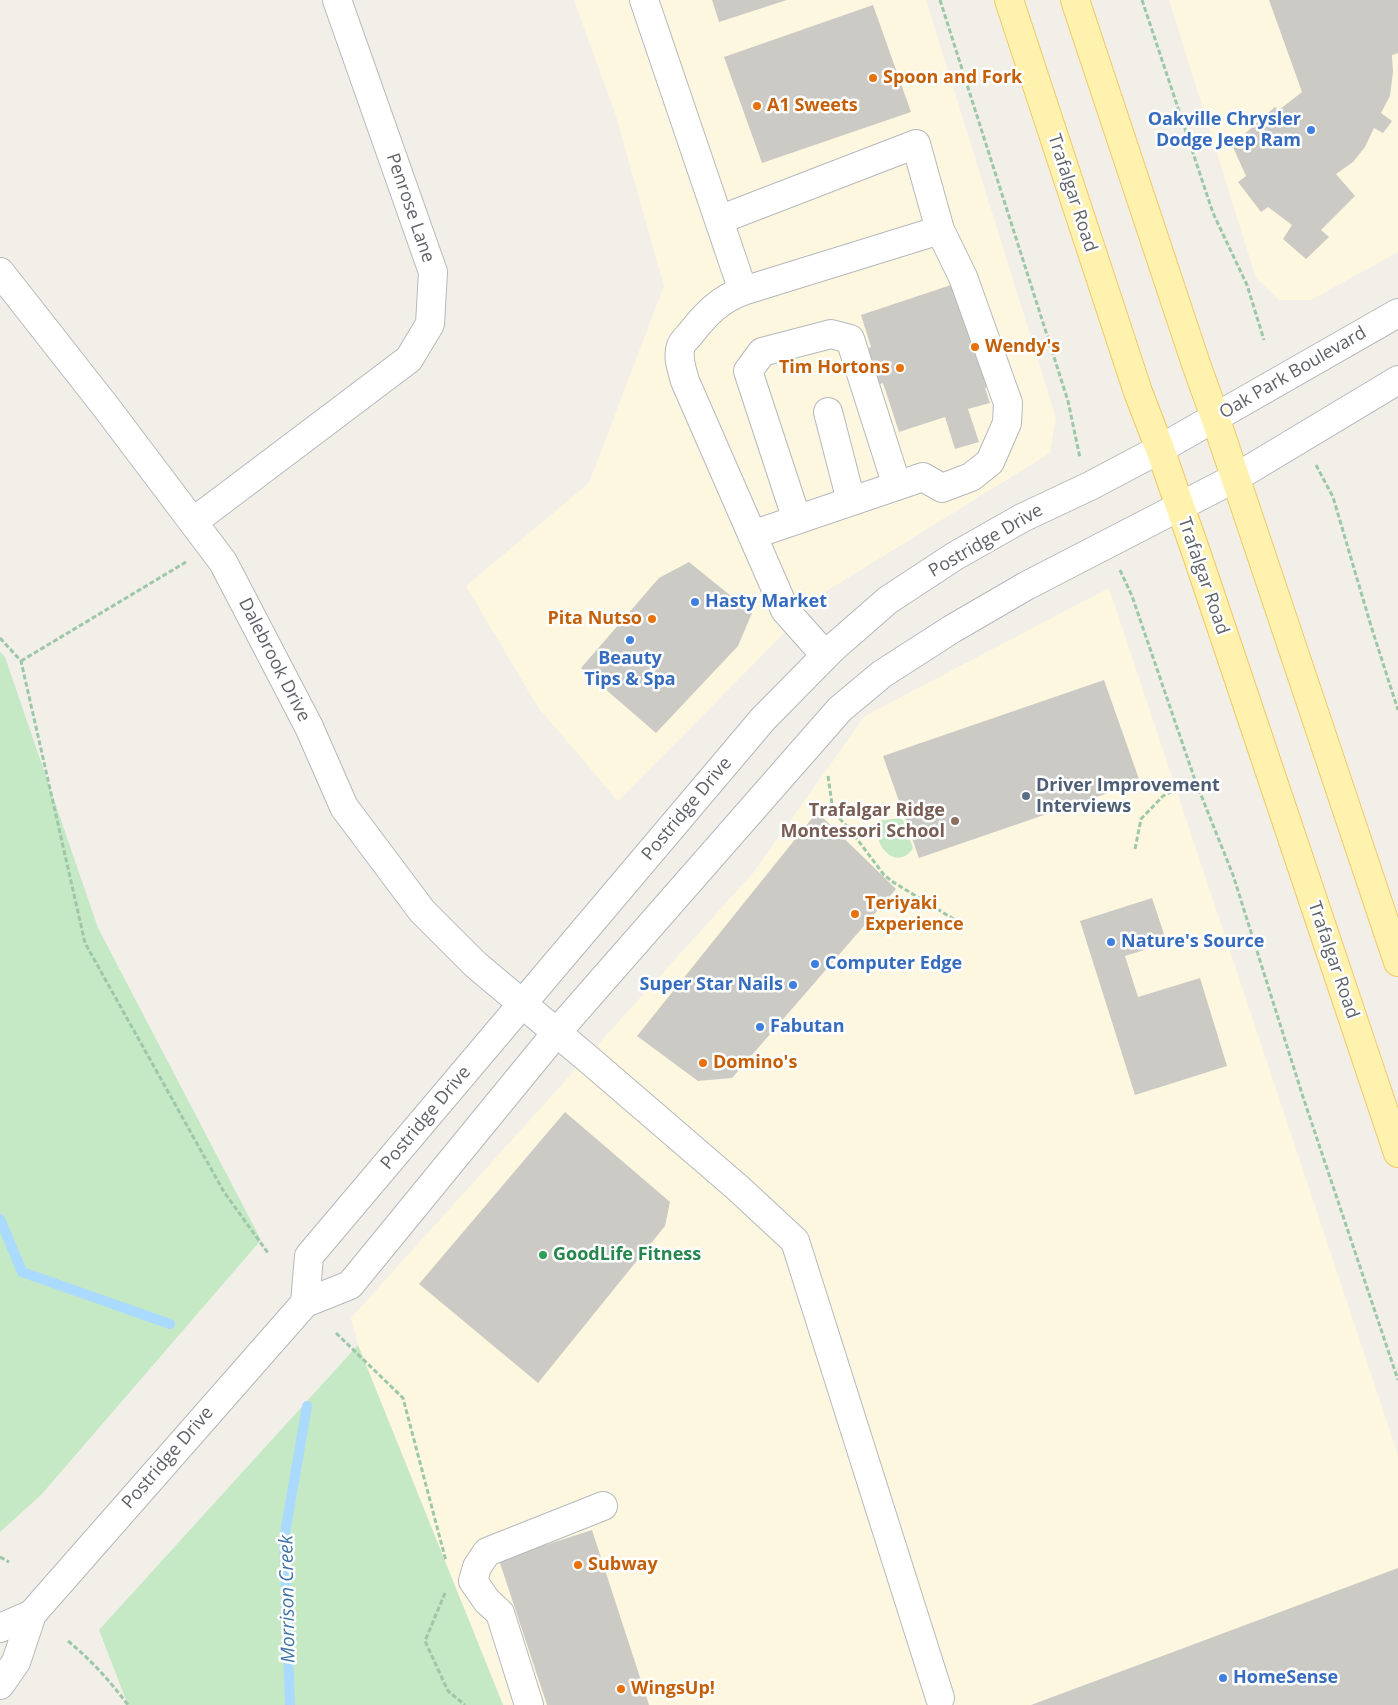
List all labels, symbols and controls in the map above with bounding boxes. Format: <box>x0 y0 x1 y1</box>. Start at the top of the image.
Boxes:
place label: Spoon and Fork <box>883 67 1022 89</box>
marker: Spoon and Fork <box>867 72 879 84</box>
place label: A1 Sweets <box>767 95 858 117</box>
marker: A1 Sweets <box>751 100 763 112</box>
place label: Oakville Chrysler Dodge Jeep Ram <box>1148 109 1301 152</box>
marker: Oakville Chrysler Dodge Jeep Ram <box>1305 124 1317 136</box>
street label: Trafalgar Road <box>1043 131 1101 255</box>
street label: Penrose Lane <box>381 151 439 265</box>
street label: Oak Park Boulevard <box>1216 322 1370 424</box>
place label: Wendy's <box>985 336 1060 358</box>
marker: Wendy's <box>969 341 981 353</box>
place label: Tim Hortons <box>779 357 890 379</box>
marker: Tim Hortons <box>894 362 906 374</box>
street label: Postridge Drive <box>925 500 1047 582</box>
street label: Trafalgar Road <box>1173 515 1233 637</box>
place label: Hasty Market <box>705 591 827 613</box>
street label: Dalebrook Drive <box>234 595 314 725</box>
marker: Hasty Market <box>689 596 701 608</box>
place label: Pita Nutso <box>547 608 642 630</box>
marker: Pita Nutso <box>646 613 658 625</box>
marker: Beauty Tips & Spa <box>624 634 636 646</box>
place label: Beauty Tips & Spa <box>584 648 676 691</box>
street label: Postridge Drive <box>638 753 736 865</box>
place label: Driver Improvement Interviews <box>1036 775 1220 818</box>
marker: Driver Improvement Interviews <box>1020 790 1032 802</box>
place label: Trafalgar Ridge Montessori School <box>780 800 945 842</box>
marker: Trafalgar Ridge Montessori School <box>949 815 961 827</box>
place label: Teriyaki Experience <box>865 893 964 936</box>
street label: Trafalgar Road <box>1303 899 1363 1021</box>
marker: Teriyaki Experience <box>849 908 861 920</box>
place label: Nature's Source <box>1121 931 1264 953</box>
marker: Nature's Source <box>1105 936 1117 948</box>
place label: Computer Edge <box>825 953 962 975</box>
marker: Computer Edge <box>809 958 821 970</box>
place label: Super Star Nails <box>639 974 783 996</box>
marker: Super Star Nails <box>787 979 799 991</box>
place label: Fabutan <box>770 1016 844 1038</box>
marker: Fabutan <box>754 1021 766 1033</box>
place label: Domino's <box>713 1052 797 1074</box>
marker: Domino's <box>697 1057 709 1069</box>
street label: Postridge Drive <box>377 1062 475 1174</box>
place label: GoodLife Fitness <box>553 1244 701 1266</box>
marker: GoodLife Fitness <box>537 1249 549 1261</box>
street label: Postridge Drive <box>118 1403 218 1513</box>
water label: Morrison Creek <box>275 1535 301 1663</box>
place label: Subway <box>588 1554 658 1576</box>
marker: Subway <box>572 1559 584 1571</box>
place label: HomeSense <box>1233 1667 1338 1689</box>
marker: HomeSense <box>1217 1672 1229 1684</box>
place label: WingsUp! <box>631 1678 715 1700</box>
marker: WingsUp! <box>615 1683 627 1695</box>

